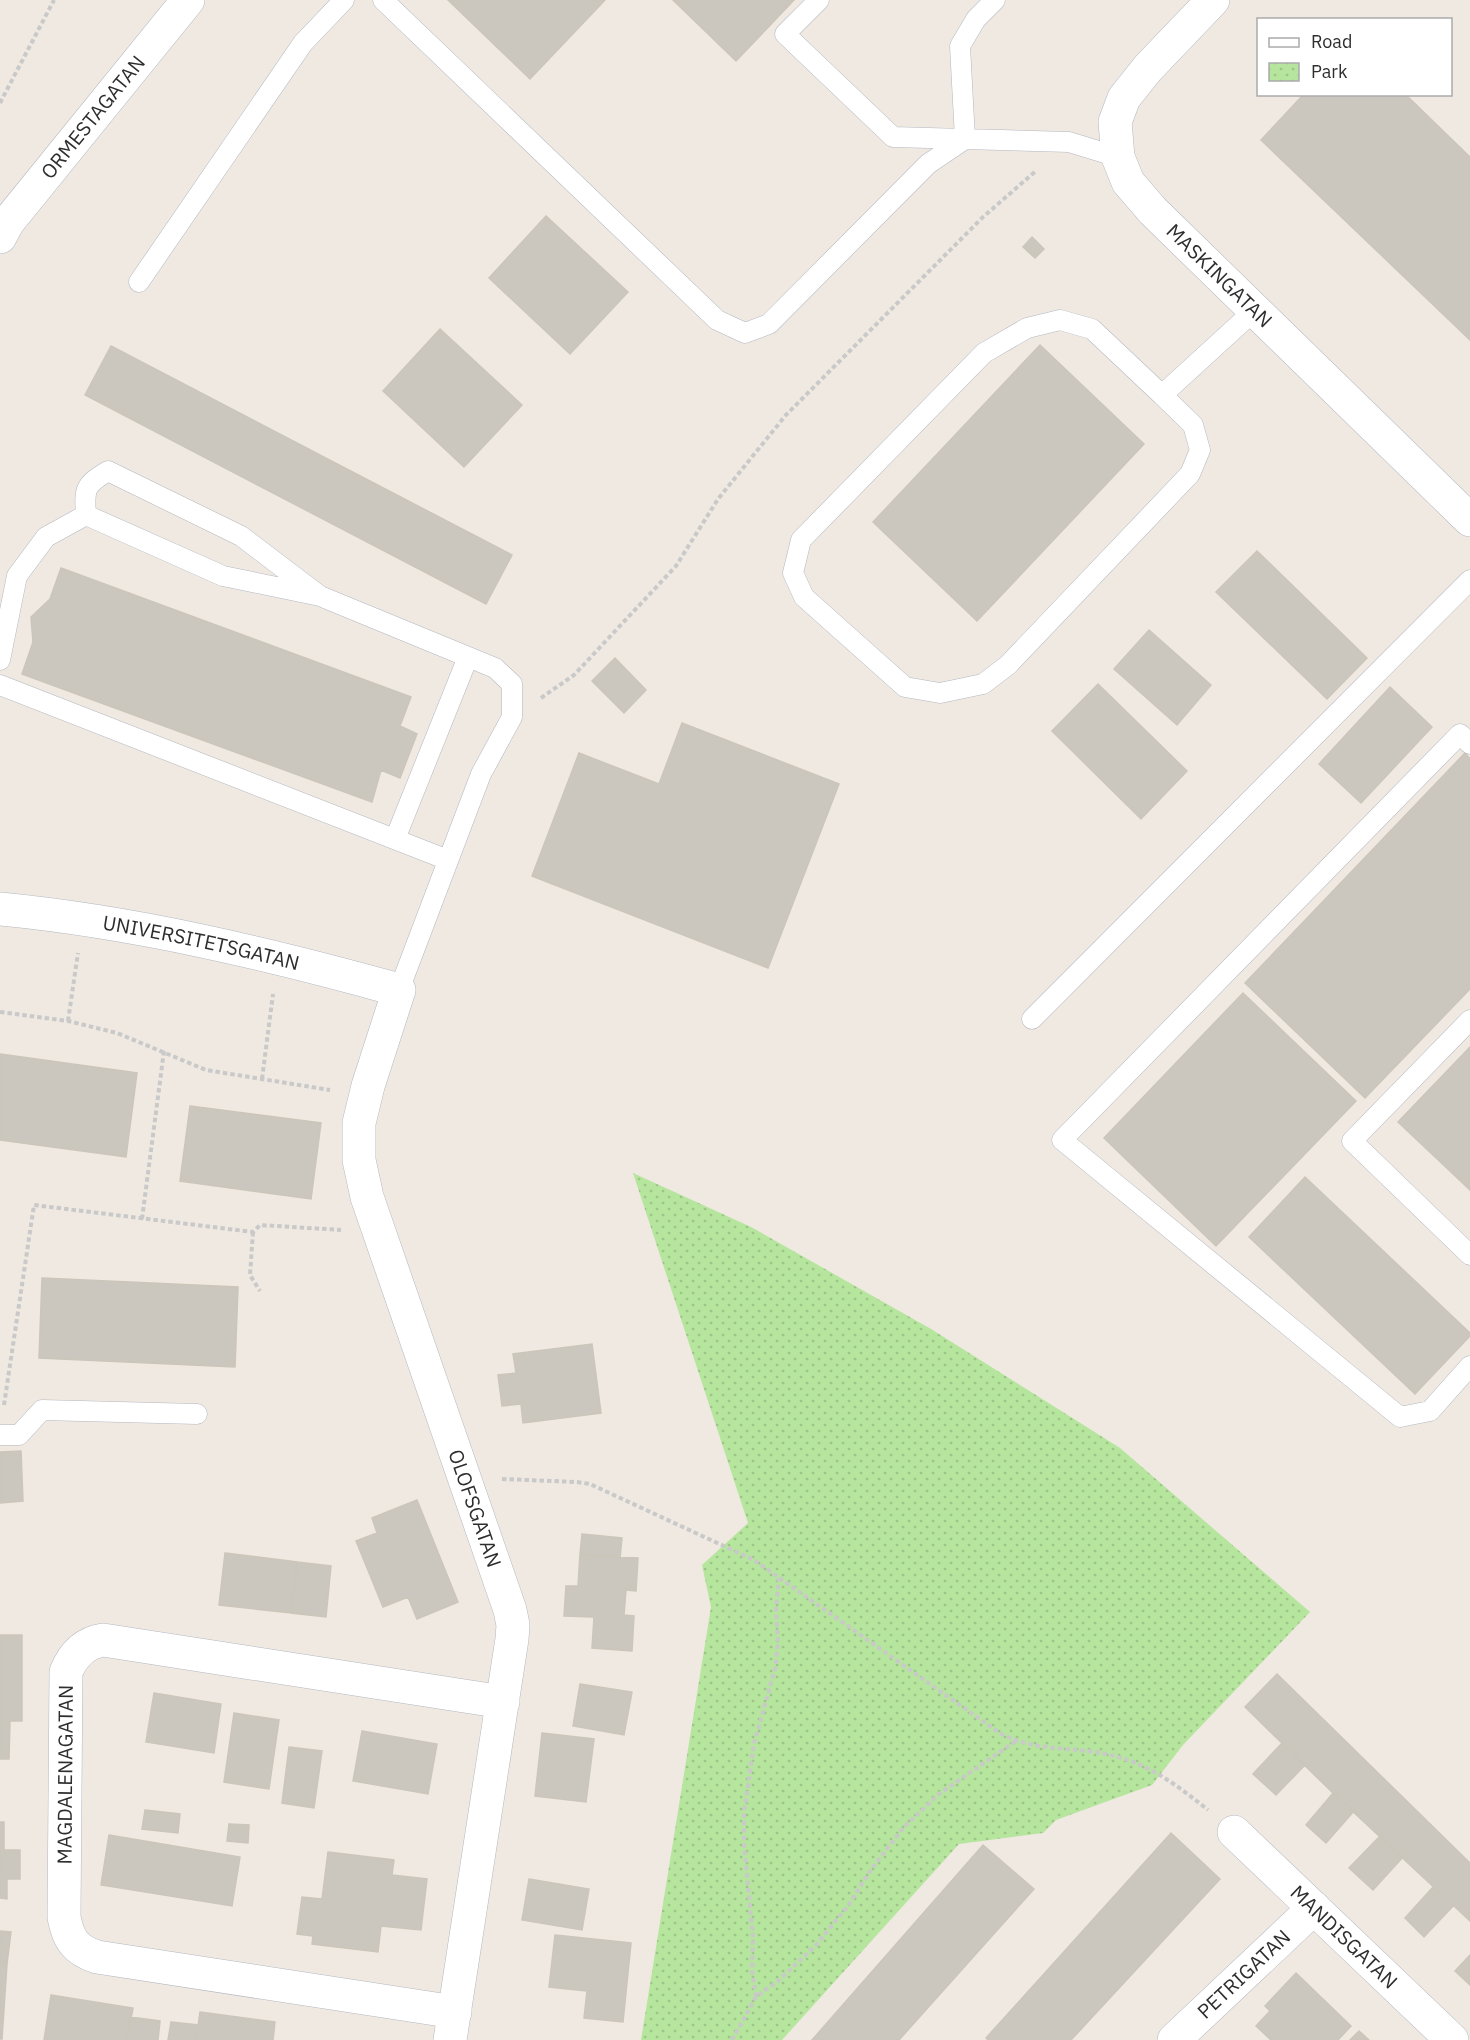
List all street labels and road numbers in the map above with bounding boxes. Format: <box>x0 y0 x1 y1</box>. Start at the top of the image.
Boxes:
street label: ORMESTAGATAN <box>34 49 151 184</box>
street label: MASKINGATAN <box>1161 217 1278 333</box>
street label: UNIVERSITETSGATAN <box>101 909 302 976</box>
street label: OLOFSGATAN <box>442 1446 508 1571</box>
street label: MAGDALENAGATAN <box>50 1685 79 1865</box>
street label: MANDISGATAN <box>1285 1879 1404 1994</box>
street label: PETRIGATAN <box>1191 1923 1296 2024</box>

